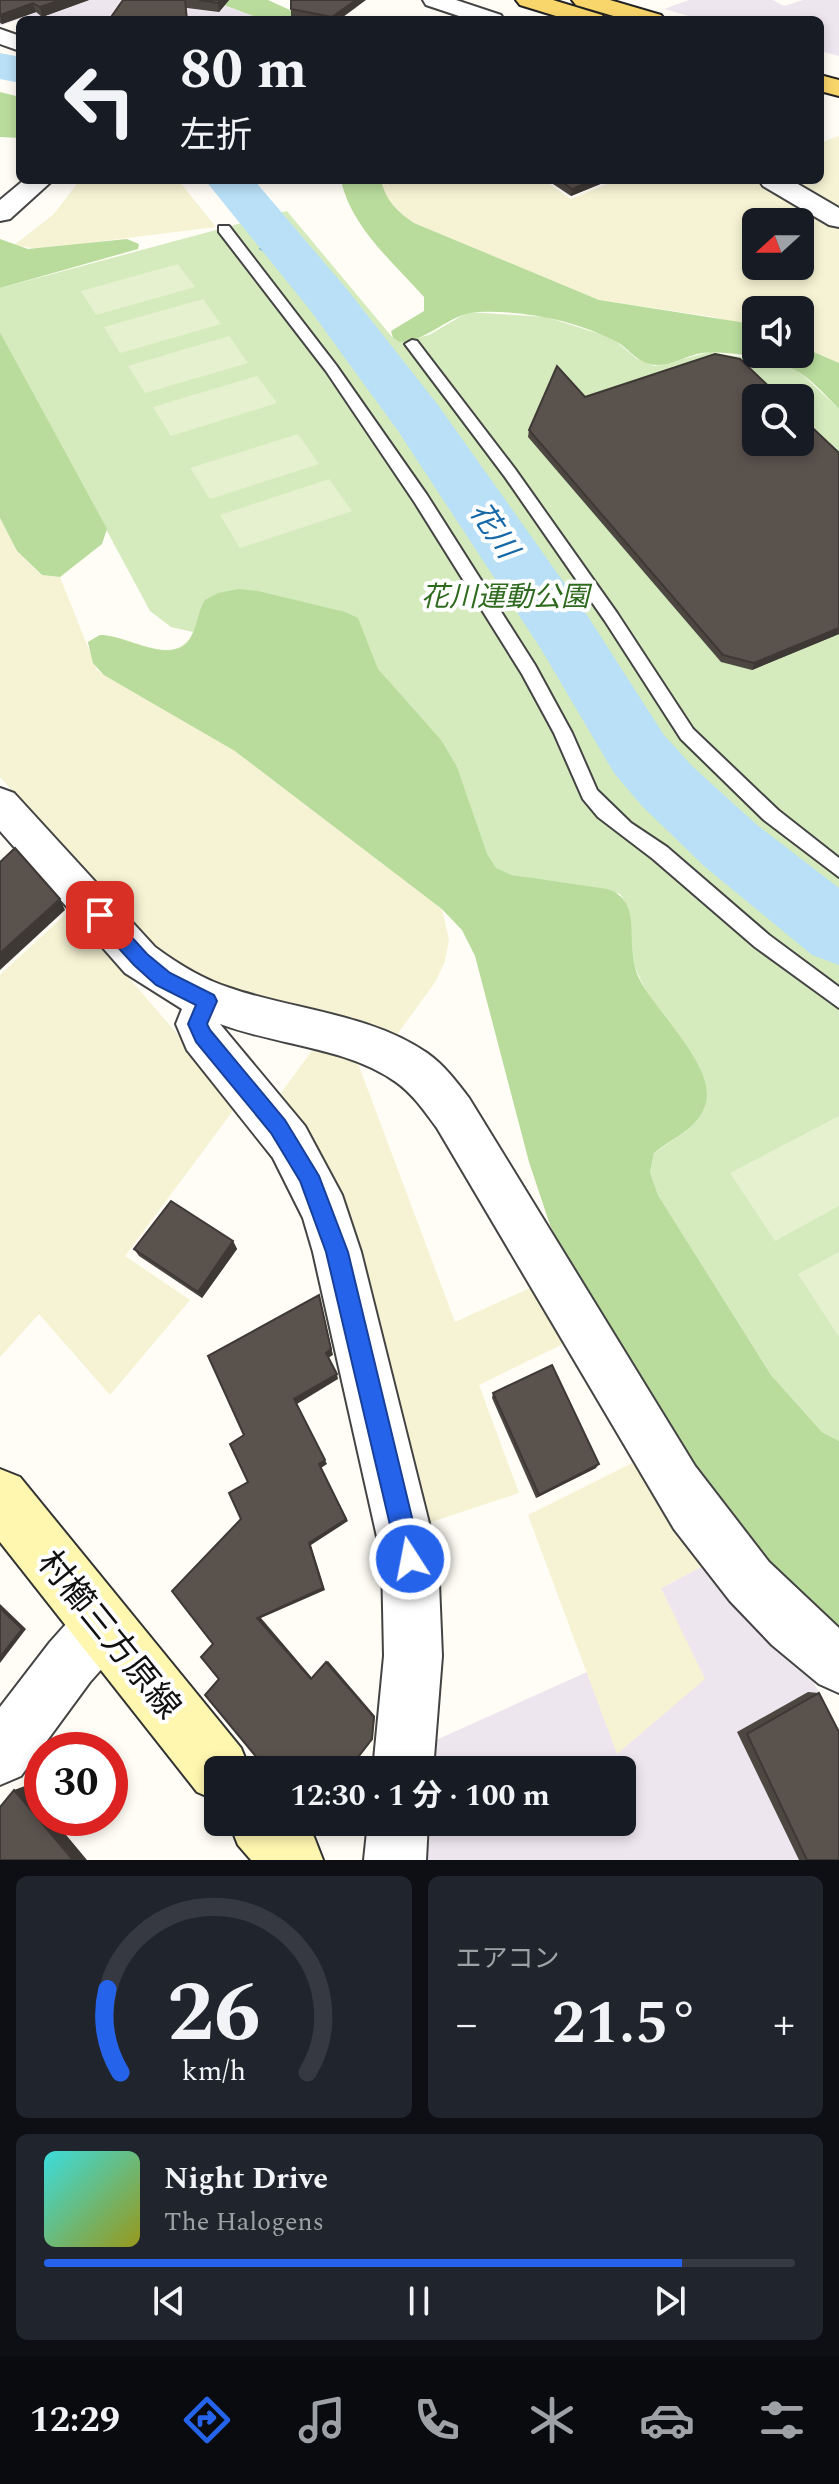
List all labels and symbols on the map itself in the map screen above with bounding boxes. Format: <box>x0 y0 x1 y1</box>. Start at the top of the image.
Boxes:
north arrow <box>742 208 814 280</box>
water label: 花川 <box>457 493 531 571</box>
park label: 花川運動公園 <box>421 576 593 619</box>
pin <box>66 881 134 949</box>
position arrow <box>368 1517 452 1601</box>
street label: 村櫛三方原線 <box>24 1540 193 1731</box>
speed limit sign: 30 <box>24 1732 128 1836</box>

